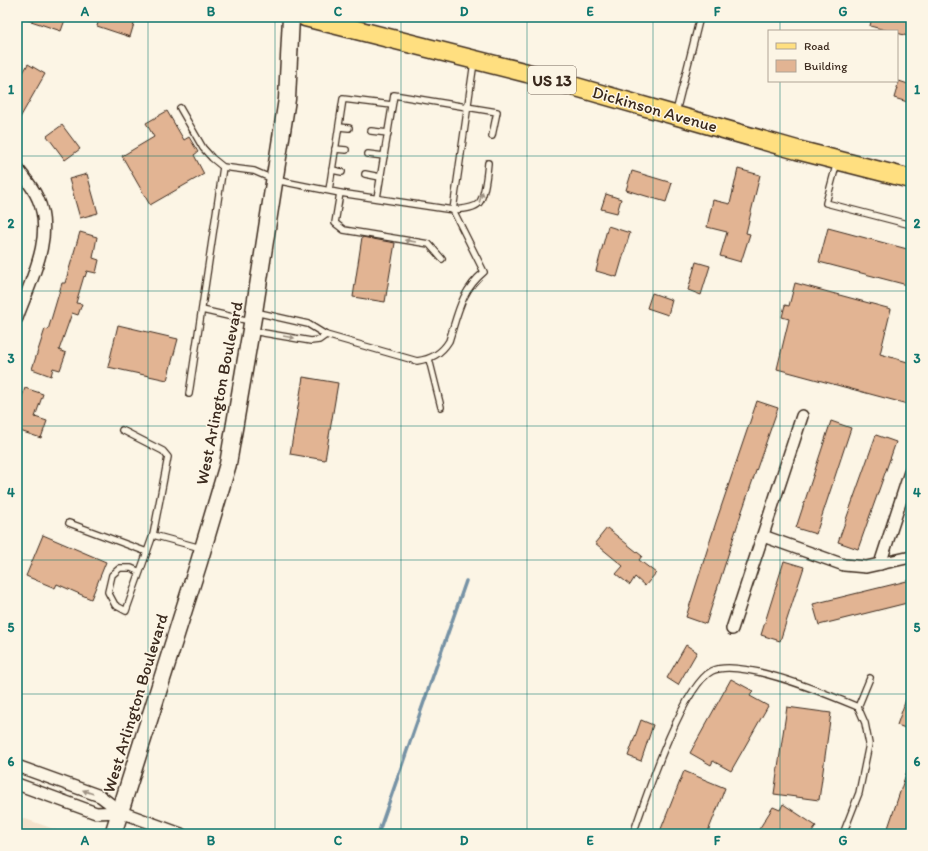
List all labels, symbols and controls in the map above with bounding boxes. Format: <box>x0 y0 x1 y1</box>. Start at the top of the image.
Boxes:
text: A <box>80 4 90 19</box>
text: B <box>207 4 216 19</box>
text: C <box>334 4 343 19</box>
text: D <box>460 4 469 19</box>
text: E <box>586 4 594 19</box>
text: F <box>714 4 721 19</box>
text: G <box>839 4 848 19</box>
legend <box>768 30 898 82</box>
text: Road <box>804 39 830 53</box>
text: Building <box>804 59 848 73</box>
road number: US 13 <box>528 66 576 94</box>
text: 1 <box>8 82 14 97</box>
street label: Dickinson Avenue <box>590 82 720 136</box>
text: 1 <box>914 82 920 97</box>
one-way arrow <box>478 191 484 203</box>
text: 2 <box>8 216 15 231</box>
text: 2 <box>914 216 921 231</box>
one-way arrow <box>404 238 416 244</box>
street label: West Arlington Boulevard <box>191 299 247 486</box>
one-way arrow <box>283 334 295 340</box>
text: 3 <box>7 351 15 366</box>
text: 3 <box>913 351 921 366</box>
text: 4 <box>7 485 15 500</box>
text: 4 <box>913 485 921 500</box>
street label: West Arlington Boulevard <box>98 610 172 795</box>
text: 5 <box>8 620 15 635</box>
text: 5 <box>914 620 921 635</box>
text: 6 <box>8 754 15 769</box>
text: 6 <box>914 754 921 769</box>
one-way arrow <box>82 788 94 794</box>
text: A <box>80 833 90 848</box>
text: B <box>207 833 216 848</box>
text: C <box>334 833 343 848</box>
text: D <box>460 833 469 848</box>
text: E <box>586 833 594 848</box>
text: F <box>714 833 721 848</box>
text: G <box>839 833 848 848</box>

